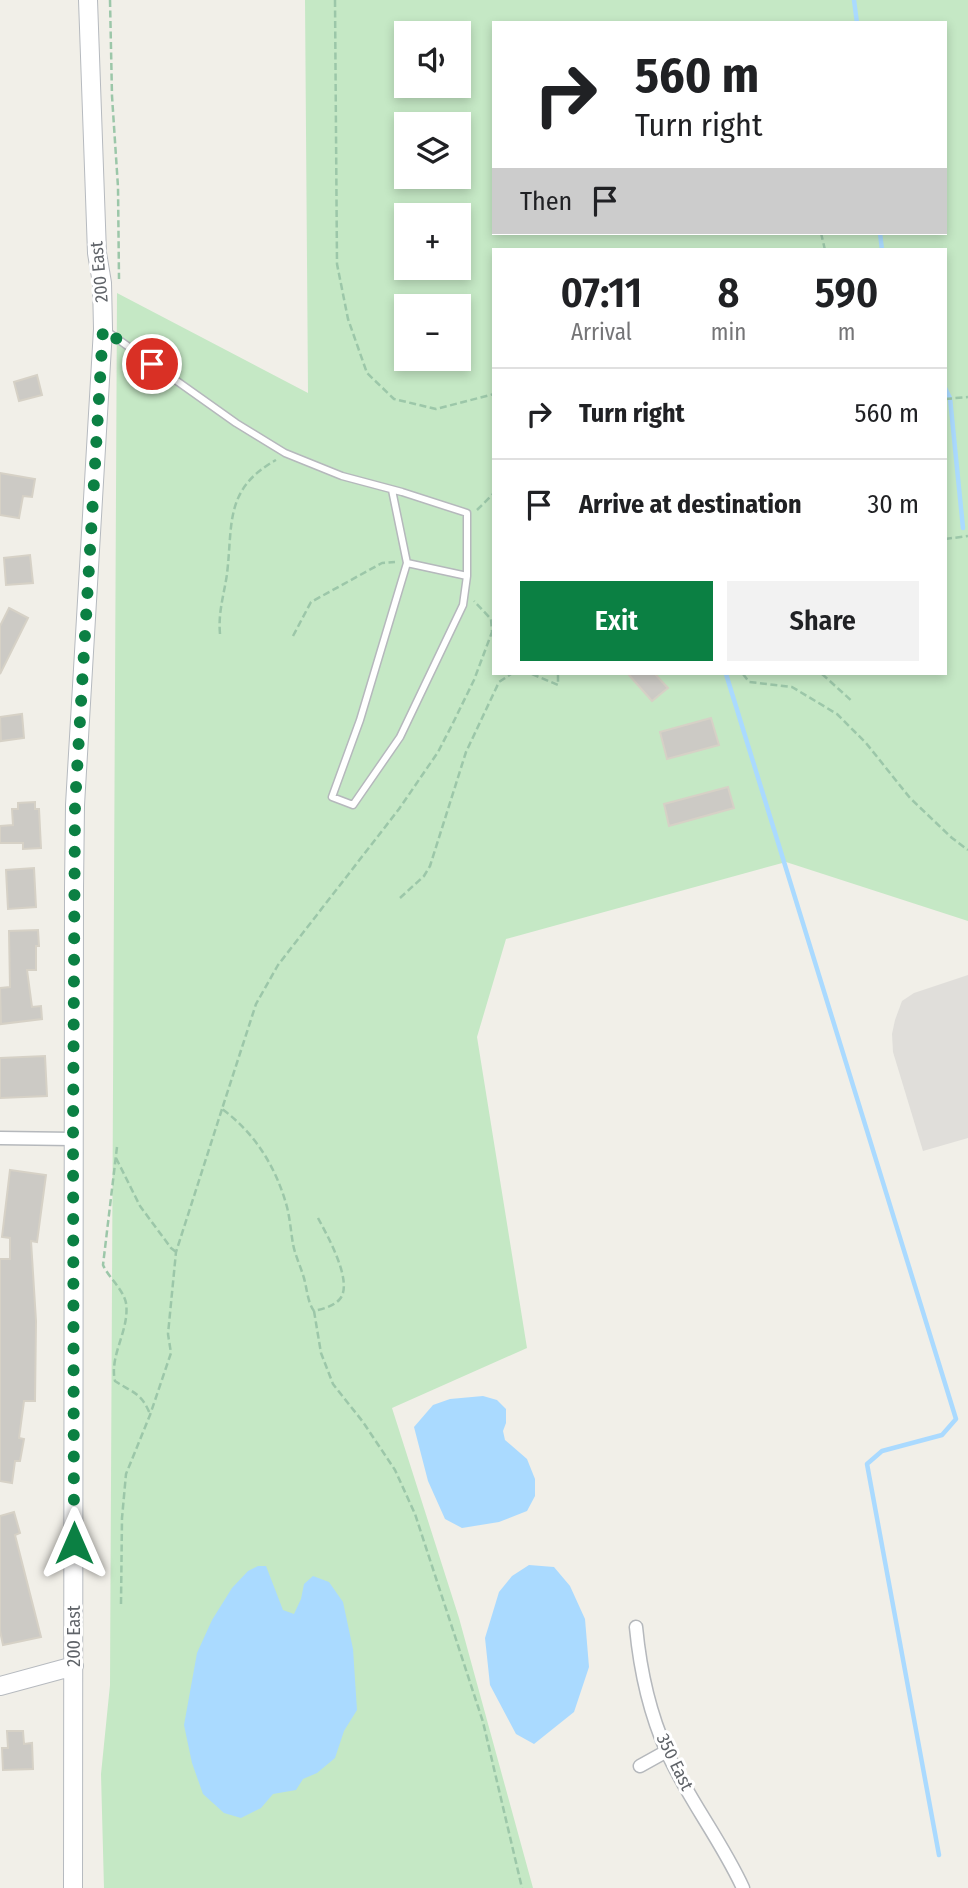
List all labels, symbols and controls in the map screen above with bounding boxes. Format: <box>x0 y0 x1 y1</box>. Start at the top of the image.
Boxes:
map controls <box>394 21 471 371</box>
button: sound <box>394 21 471 98</box>
text: 560 m <box>635 46 759 105</box>
icon: right <box>520 49 611 140</box>
text: Turn right <box>635 106 762 144</box>
button: layers <box>394 112 471 189</box>
icon: arrive <box>586 182 624 220</box>
text: Then <box>520 186 572 217</box>
button: + <box>394 203 471 280</box>
street label: 200 East <box>85 240 113 304</box>
text: 07:11 <box>560 268 642 318</box>
text: 8 <box>718 268 740 318</box>
text: 590 <box>815 268 878 318</box>
button: − <box>394 294 471 371</box>
text: Arrival <box>571 318 632 346</box>
text: min <box>711 318 746 346</box>
text: m <box>838 318 856 346</box>
pin <box>122 334 182 394</box>
icon: arrive <box>133 345 171 383</box>
icon: right <box>520 395 558 433</box>
text: Turn right <box>579 398 685 429</box>
text: 560 m <box>855 398 919 429</box>
icon: arrive <box>520 486 558 524</box>
text: Arrive at destination <box>579 489 802 520</box>
text: 30 m <box>868 489 919 520</box>
button: Exit <box>520 581 713 661</box>
button: Share <box>727 581 919 661</box>
position arrow <box>37 1506 111 1580</box>
street label: 200 East <box>63 1605 85 1667</box>
street label: 350 East <box>652 1730 698 1794</box>

